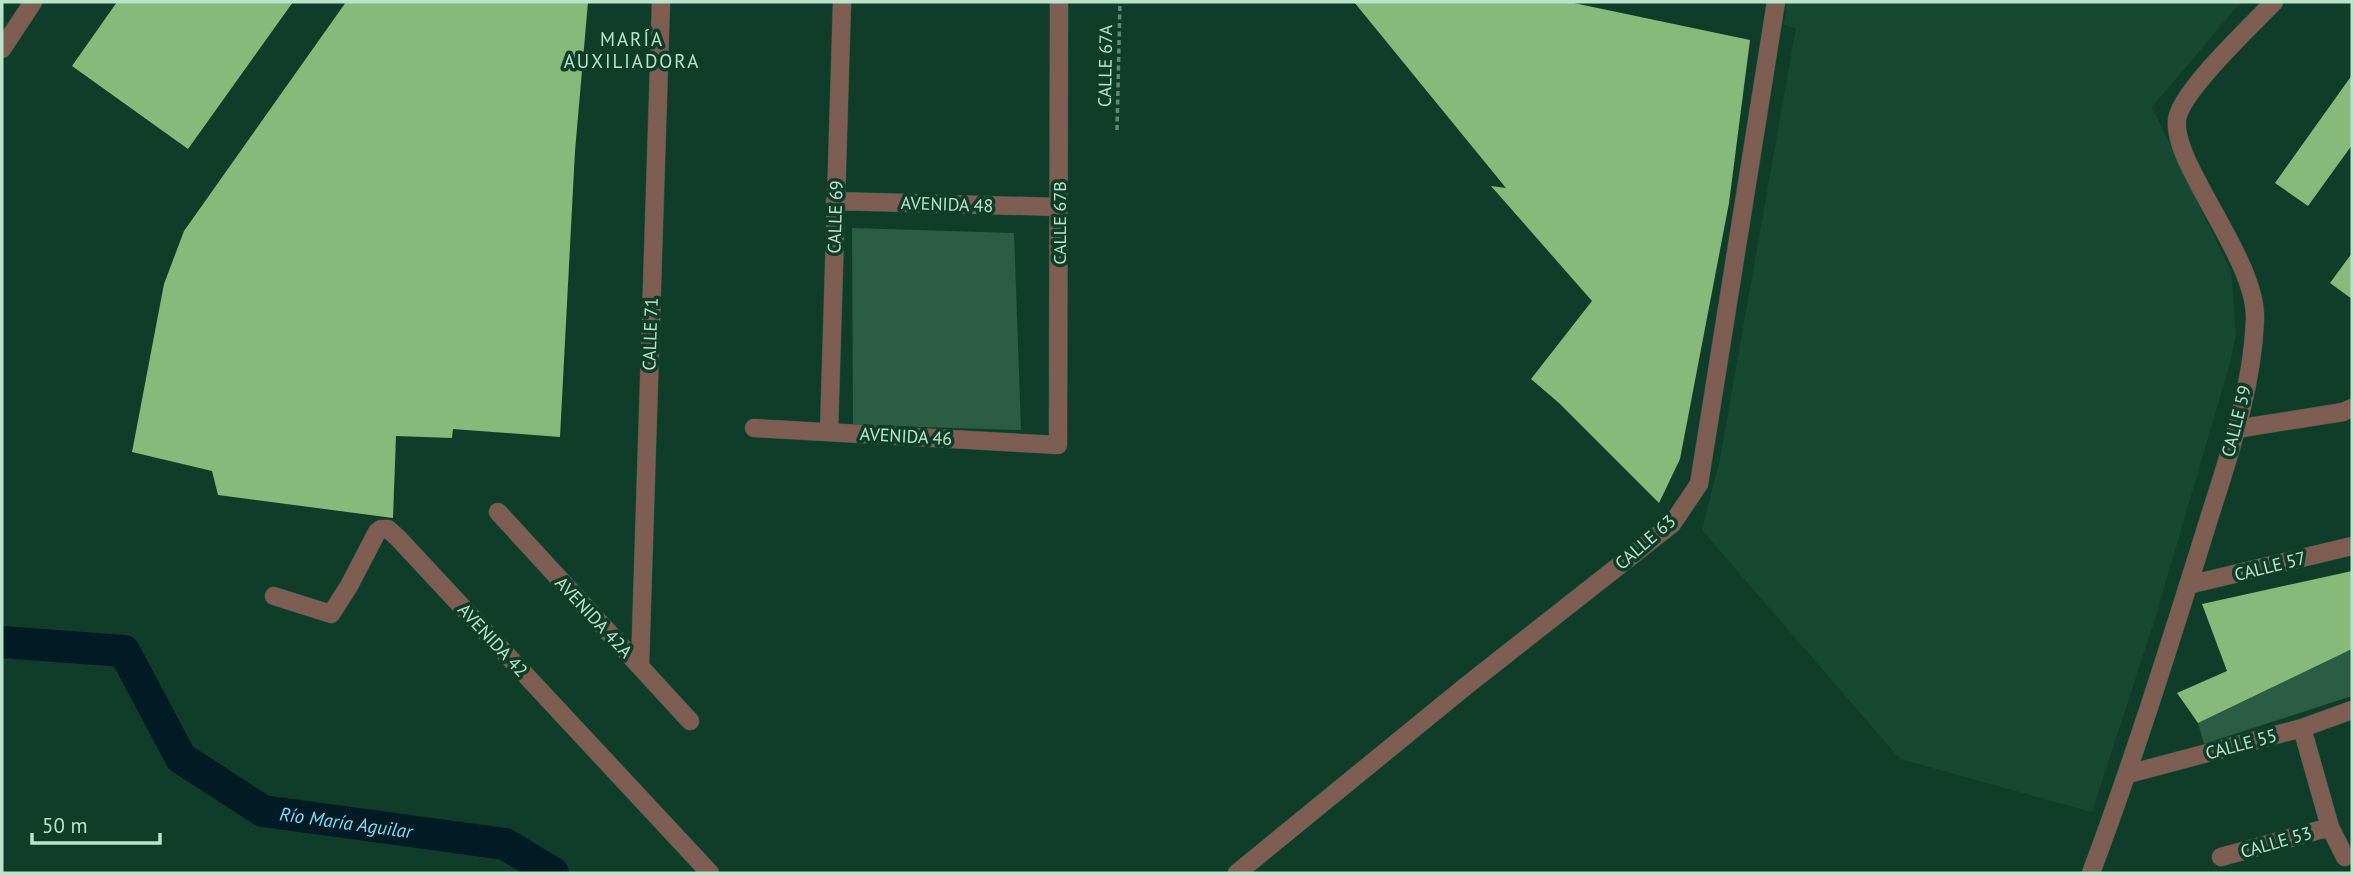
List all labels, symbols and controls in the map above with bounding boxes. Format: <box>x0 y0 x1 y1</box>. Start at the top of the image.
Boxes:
street label: CALLE 67A <box>1093 24 1117 107</box>
district label: MARÍA AUXILIADORA <box>564 27 700 73</box>
street label: CALLE 69 <box>822 180 848 254</box>
street label: CALLE 67B <box>1048 181 1071 265</box>
street label: AVENIDA 48 <box>900 191 994 217</box>
street label: CALLE 71 <box>637 297 663 371</box>
street label: CALLE 59 <box>2216 383 2256 459</box>
street label: AVENIDA 46 <box>859 422 953 450</box>
street label: CALLE 63 <box>1610 509 1680 575</box>
street label: CALLE 57 <box>2232 546 2308 586</box>
street label: AVENIDA 42A <box>550 571 638 663</box>
street label: AVENIDA 42 <box>453 598 533 682</box>
street label: CALLE 55 <box>2203 723 2279 765</box>
water label: Río María Aguilar <box>278 801 416 843</box>
scale bar <box>32 802 159 846</box>
text: 50 m <box>42 812 88 839</box>
street label: CALLE 53 <box>2238 821 2314 863</box>

